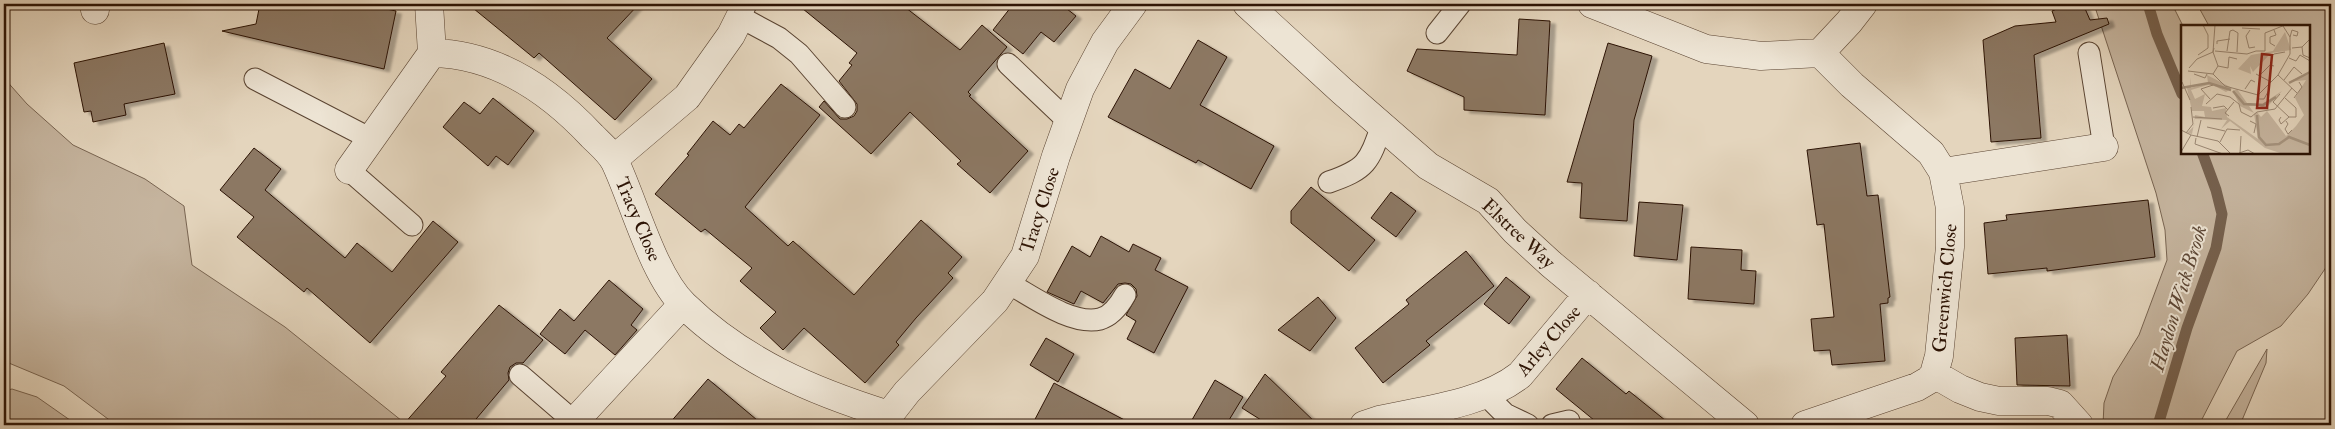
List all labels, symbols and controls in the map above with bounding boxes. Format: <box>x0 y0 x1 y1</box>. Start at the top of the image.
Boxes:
inset map <box>2181 25 2310 154</box>
street label: Tracy Close <box>1015 164 1065 256</box>
street label: Tracy Close <box>610 174 667 265</box>
street label: Elstree Way <box>1477 194 1561 274</box>
water label: Haydon Wick Brook <box>2144 222 2212 375</box>
street label: Greenwich Close <box>1927 223 1963 353</box>
street label: Arley Close <box>1511 300 1586 382</box>

